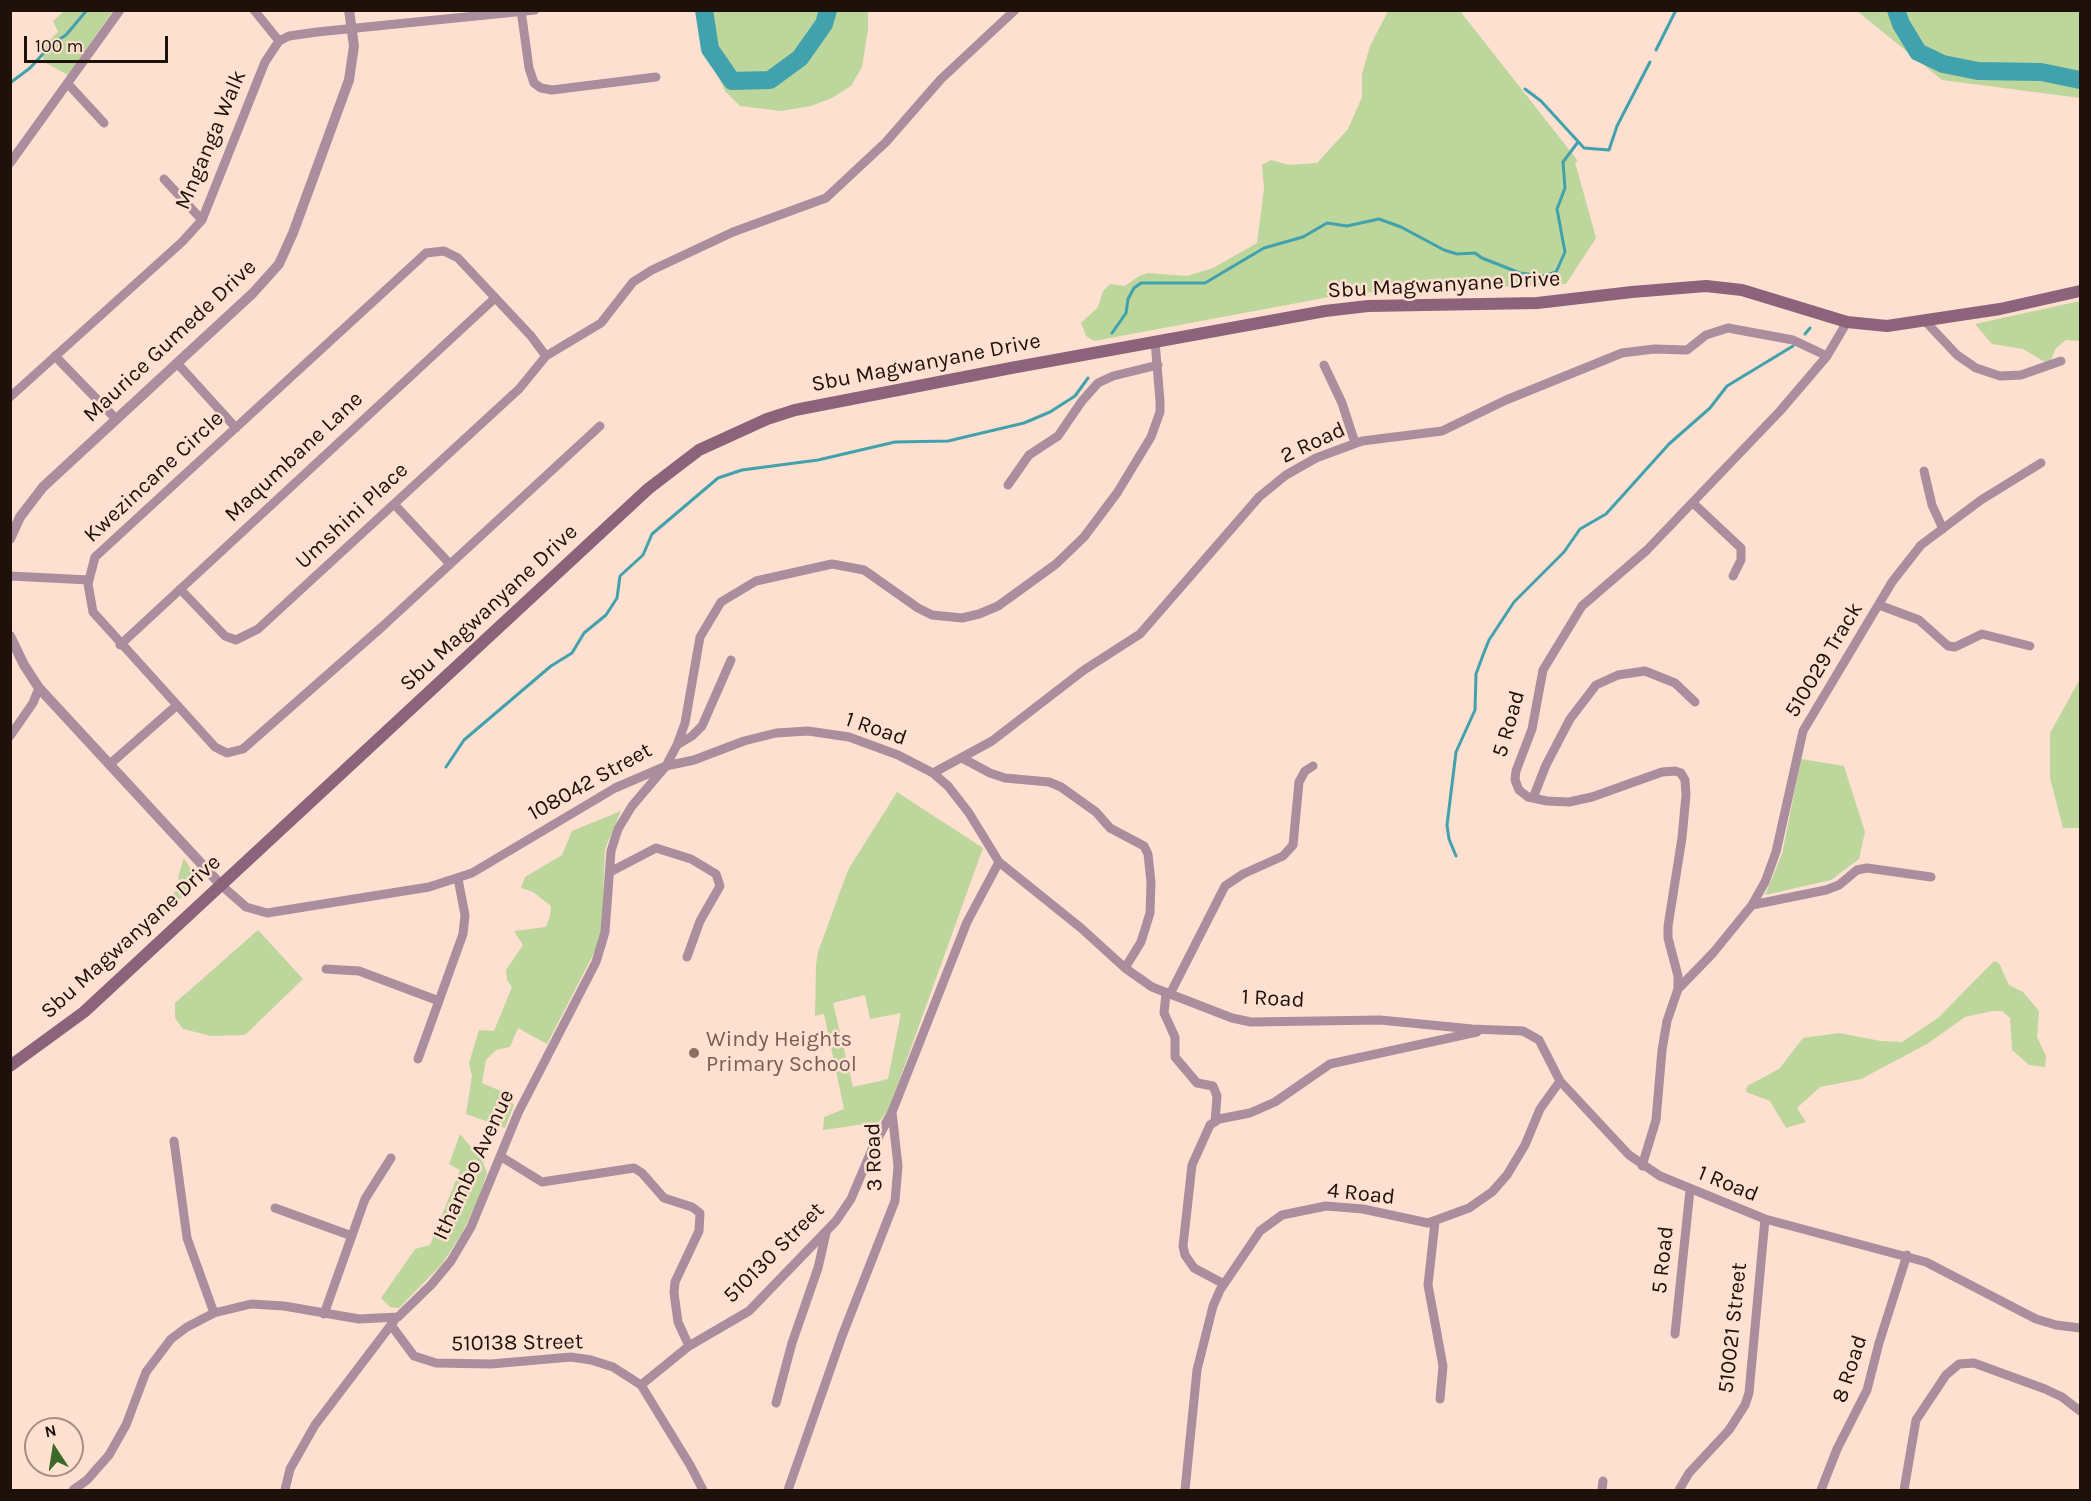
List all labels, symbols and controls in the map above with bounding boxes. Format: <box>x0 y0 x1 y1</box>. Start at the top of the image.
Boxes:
scale bar <box>27 24 171 62</box>
text: 100 m <box>35 35 83 57</box>
street label: Mnganga Walk <box>170 66 252 214</box>
street label: Maurice Gumede Drive <box>78 254 262 428</box>
street label: Sbu Magwanyane Drive <box>1327 266 1561 304</box>
street label: Sbu Magwanyane Drive <box>809 328 1043 398</box>
street label: Maqumbane Lane <box>219 386 369 528</box>
street label: Kwezincane Circle <box>79 406 229 548</box>
street label: 2 Road <box>1276 417 1350 469</box>
street label: Umshini Place <box>290 457 414 575</box>
street label: Sbu Magwanyane Drive <box>395 519 583 697</box>
street label: 510029 Track <box>1779 598 1869 722</box>
street label: 5 Road <box>1487 688 1531 760</box>
street label: 1 Road <box>842 706 910 752</box>
street label: 108042 Street <box>523 737 657 827</box>
street label: Sbu Magwanyane Drive <box>36 849 226 1025</box>
street label: 1 Road <box>1241 984 1305 1014</box>
place label: Windy Heights Primary School <box>706 1027 857 1078</box>
marker: Windy Heights Primary School <box>687 1046 701 1060</box>
street label: Ithambo Avenue <box>428 1086 520 1244</box>
street label: 3 Road <box>860 1122 888 1192</box>
street label: 1 Road <box>1694 1160 1762 1208</box>
street label: 4 Road <box>1326 1177 1396 1211</box>
street label: 510130 Street <box>718 1197 830 1309</box>
street label: 5 Road <box>1646 1225 1680 1295</box>
street label: 510021 Street <box>1713 1261 1753 1395</box>
street label: 510138 Street <box>451 1329 583 1357</box>
street label: 8 Road <box>1827 1332 1873 1406</box>
north arrow <box>24 1417 84 1477</box>
text: N <box>43 1420 58 1441</box>

